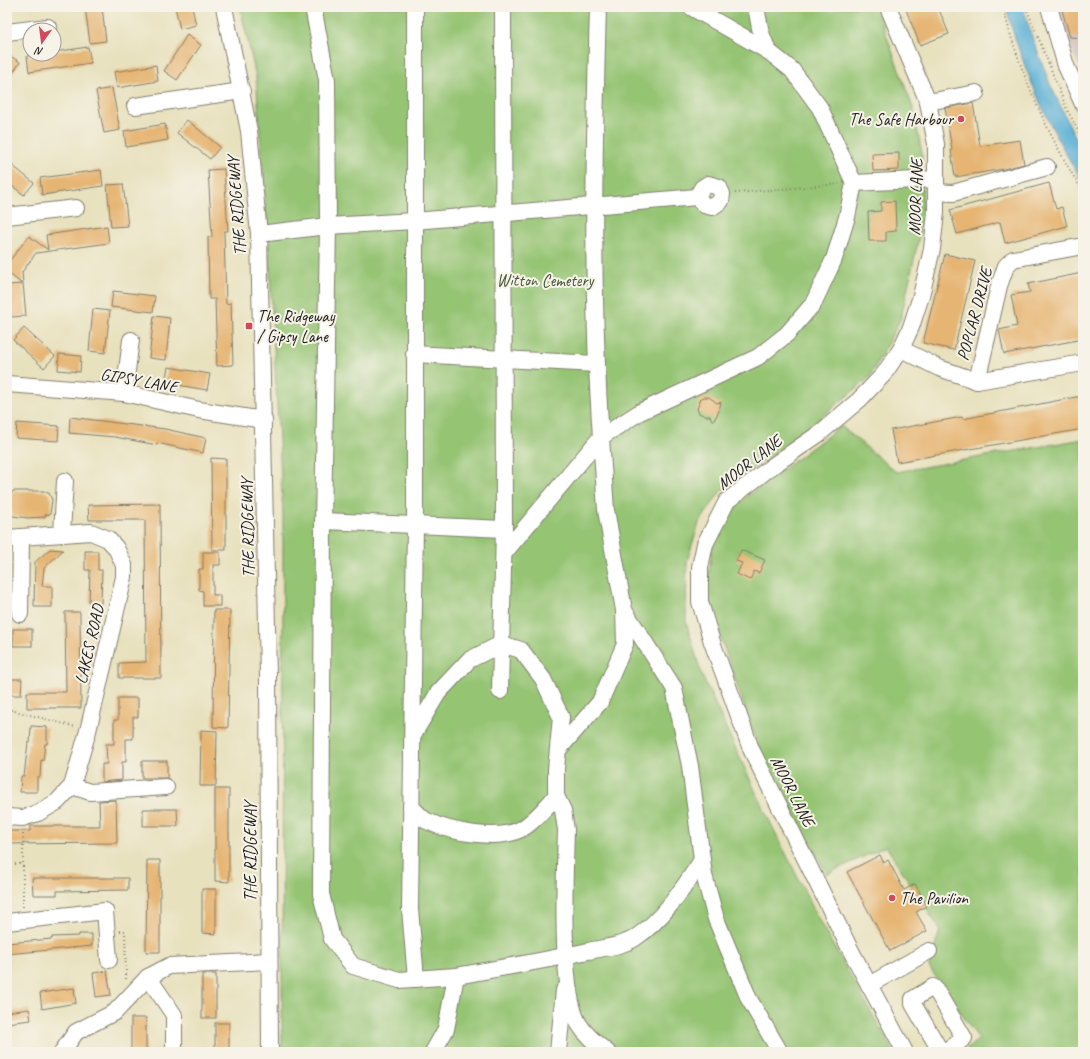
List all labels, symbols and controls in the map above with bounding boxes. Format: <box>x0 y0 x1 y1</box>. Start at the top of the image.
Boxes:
north arrow <box>22 22 62 62</box>
text: N <box>32 44 45 59</box>
place label: The Safe Harbour <box>849 109 955 130</box>
marker: The Safe Harbour <box>956 114 966 124</box>
street label: THE RIDGEWAY <box>222 152 250 256</box>
street label: MOOR LANE <box>904 156 927 236</box>
street label: POPLAR DRIVE <box>952 263 997 363</box>
park label: Witton Cemetery <box>497 270 595 291</box>
place label: The Ridgeway / Gipsy Lane <box>257 306 336 347</box>
marker: The Ridgeway / Gipsy Lane <box>244 321 254 331</box>
street label: GIPSY LANE <box>99 363 181 398</box>
street label: MOOR LANE <box>713 429 787 494</box>
street label: THE RIDGEWAY <box>236 475 259 578</box>
street label: LAKES ROAD <box>70 601 109 686</box>
street label: MOOR LANE <box>766 752 820 832</box>
street label: THE RIDGEWAY <box>240 799 261 902</box>
place label: The Pavilion <box>900 888 969 909</box>
marker: The Pavilion <box>887 893 897 903</box>

